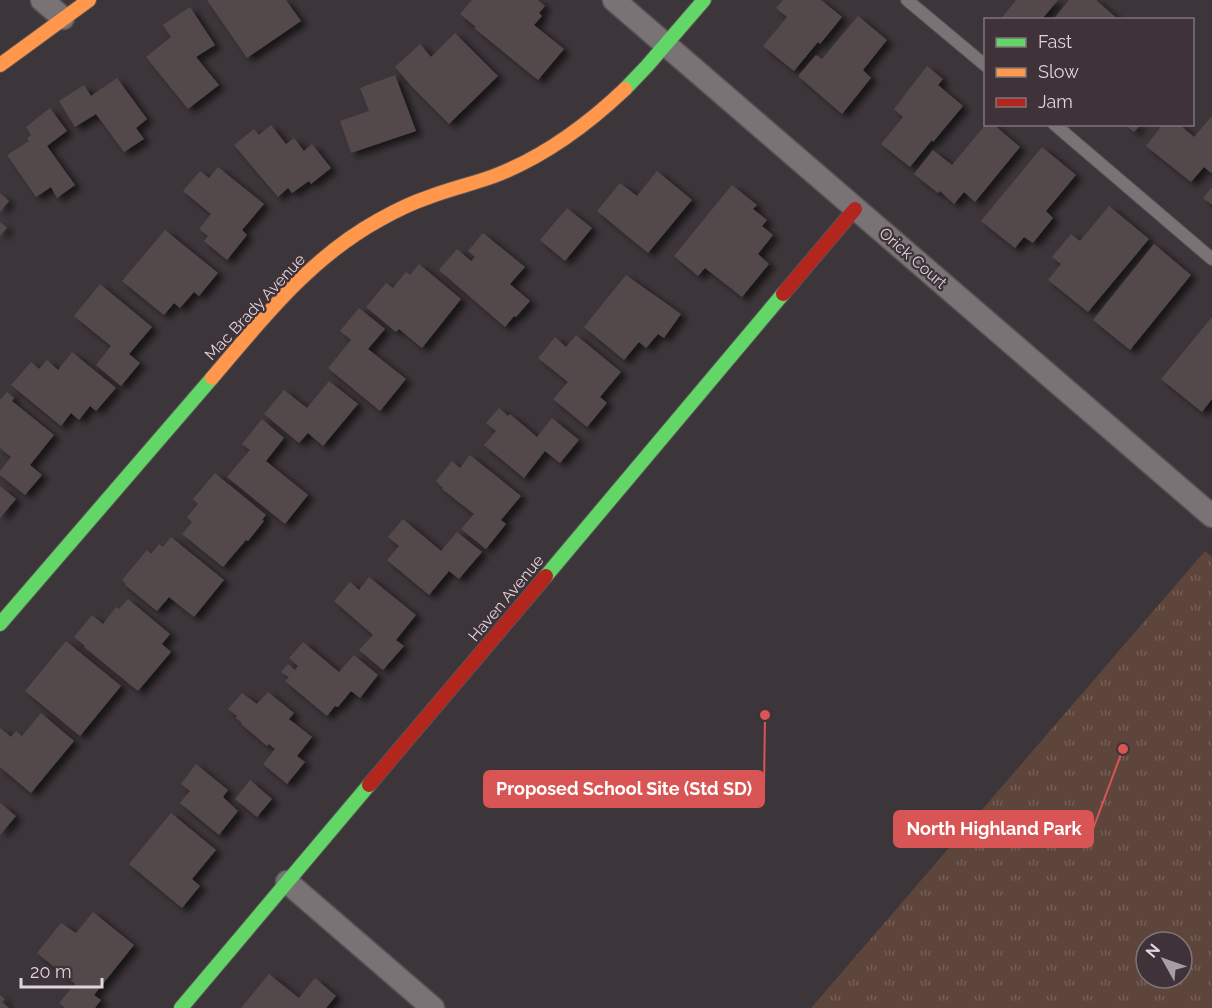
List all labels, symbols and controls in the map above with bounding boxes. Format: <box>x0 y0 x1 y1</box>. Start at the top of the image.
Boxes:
legend <box>984 18 1194 126</box>
text: Fast <box>1038 31 1072 52</box>
text: Slow <box>1038 61 1079 82</box>
text: Jam <box>1038 91 1073 112</box>
street label: Orick Court <box>875 223 951 293</box>
street label: Mac Brady Avenue <box>201 250 309 364</box>
street label: Haven Avenue <box>464 551 548 645</box>
callout: Proposed School Site (Std SD) <box>484 771 764 807</box>
text: Proposed School Site (Std SD) <box>496 778 752 799</box>
callout: North Highland Park <box>894 811 1093 847</box>
text: North Highland Park <box>906 818 1083 839</box>
north arrow <box>1134 930 1194 990</box>
text: N <box>1142 940 1164 961</box>
scale bar <box>21 951 102 989</box>
text: 20 m <box>30 961 72 982</box>

